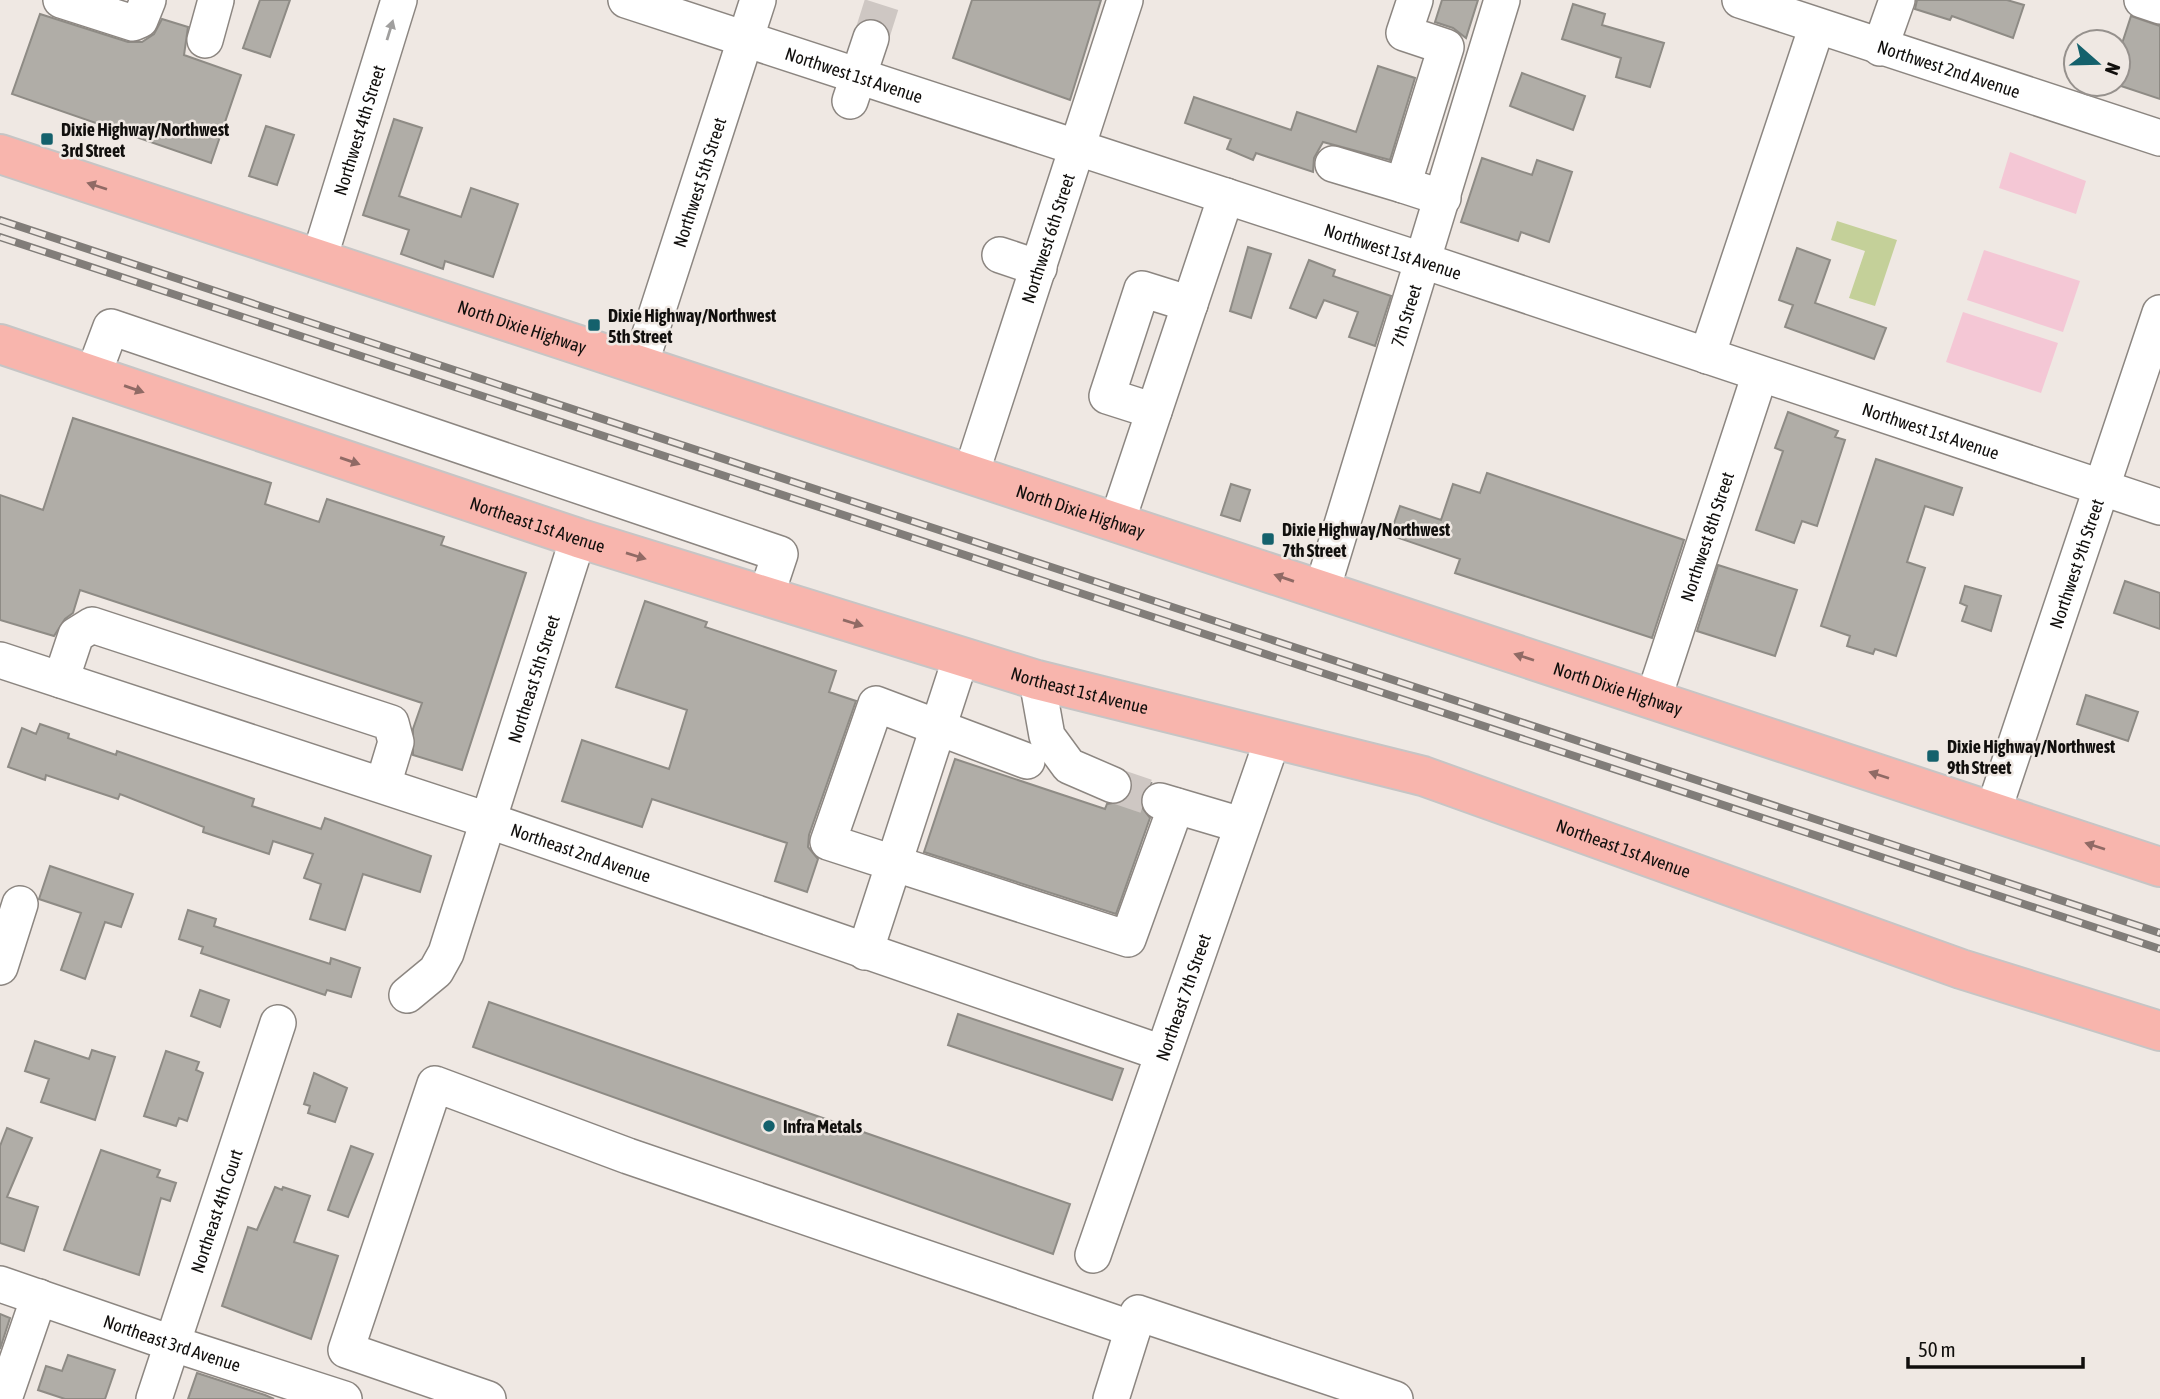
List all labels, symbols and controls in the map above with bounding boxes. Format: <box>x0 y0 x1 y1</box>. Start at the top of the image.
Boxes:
one-way arrow <box>385 19 395 40</box>
north arrow <box>2062 28 2132 98</box>
street label: Northwest 2nd Avenue <box>1875 35 2023 102</box>
street label: Northwest 1st Avenue <box>783 42 925 107</box>
text: N <box>2101 60 2125 78</box>
street label: Northwest 4th Street <box>329 62 389 198</box>
street label: Northwest 5th Street <box>668 115 730 250</box>
place label: Dixie Highway/Northwest 3rd Street <box>61 119 230 161</box>
marker: Dixie Highway/Northwest 3rd Street <box>39 131 55 147</box>
street label: Northwest 6th Street <box>1017 171 1079 306</box>
one-way arrow <box>86 180 107 191</box>
street label: Northwest 1st Avenue <box>1322 219 1464 283</box>
street label: 7th Street <box>1386 282 1425 349</box>
street label: North Dixie Highway <box>455 295 589 357</box>
place label: Dixie Highway/Northwest 5th Street <box>608 305 777 347</box>
marker: Dixie Highway/Northwest 5th Street <box>586 317 602 333</box>
one-way arrow <box>124 384 145 395</box>
street label: Northwest 1st Avenue <box>1860 398 2002 463</box>
one-way arrow <box>340 456 361 467</box>
street label: Northwest 8th Street <box>1676 469 1738 604</box>
street label: North Dixie Highway <box>1014 480 1148 542</box>
street label: Northeast 1st Avenue <box>467 492 608 556</box>
street label: Northwest 9th Street <box>2045 496 2108 631</box>
place label: Dixie Highway/Northwest 7th Street <box>1282 519 1451 561</box>
marker: Dixie Highway/Northwest 7th Street <box>1260 531 1276 547</box>
one-way arrow <box>626 551 647 561</box>
one-way arrow <box>1274 572 1295 583</box>
street label: Northeast 5th Street <box>503 612 563 745</box>
one-way arrow <box>843 619 864 629</box>
one-way arrow <box>1513 651 1534 662</box>
street label: North Dixie Highway <box>1551 657 1685 719</box>
street label: Northeast 1st Avenue <box>1008 662 1151 718</box>
place label: Dixie Highway/Northwest 9th Street <box>1947 736 2116 778</box>
marker: Dixie Highway/Northwest 9th Street <box>1925 748 1941 764</box>
one-way arrow <box>1869 769 1890 779</box>
street label: Northeast 1st Avenue <box>1554 814 1694 882</box>
street label: Northeast 2nd Avenue <box>508 819 654 886</box>
one-way arrow <box>2085 840 2106 851</box>
street label: Northeast 7th Street <box>1151 931 1215 1063</box>
place label: Infra Metals <box>783 1116 863 1137</box>
marker: Infra Metals <box>761 1118 777 1134</box>
street label: Northeast 4th Court <box>186 1146 246 1276</box>
street label: Northeast 3rd Avenue <box>101 1310 244 1375</box>
scale bar <box>1908 1326 2083 1370</box>
text: 50 m <box>1918 1337 1956 1361</box>

